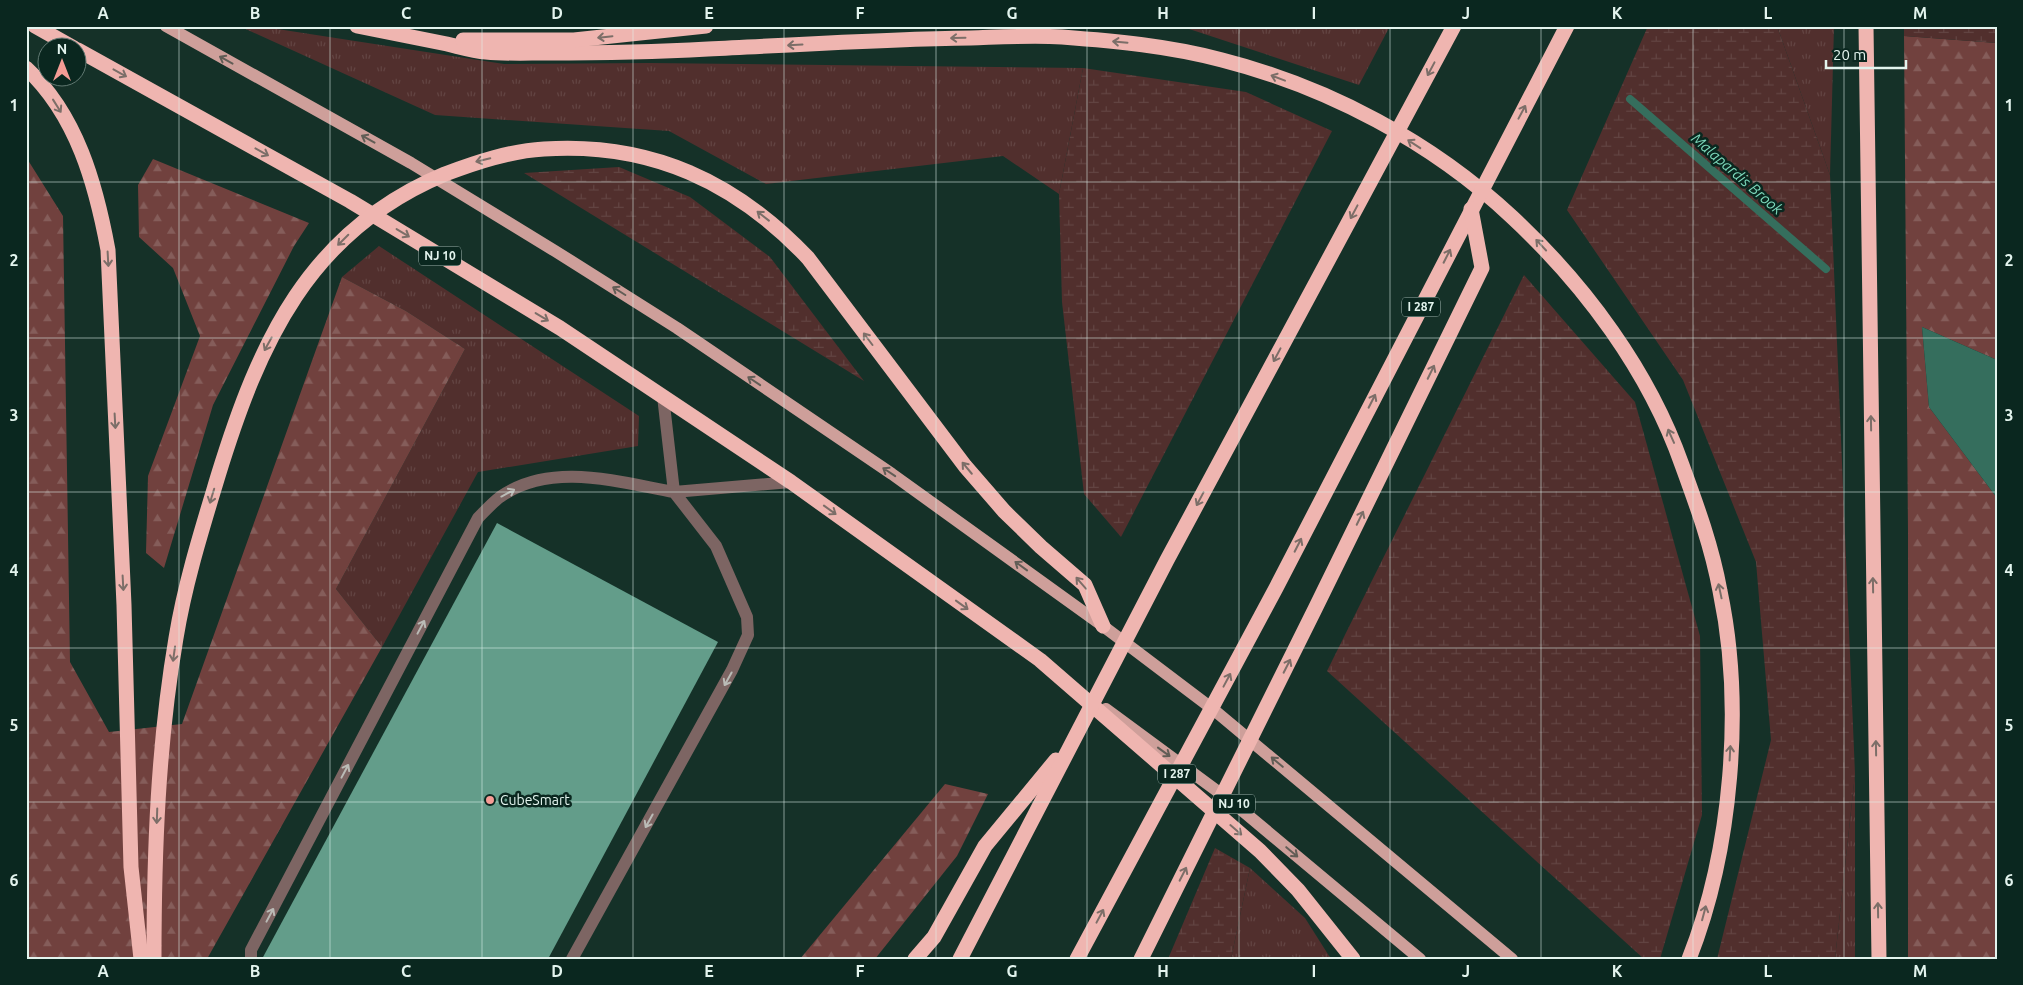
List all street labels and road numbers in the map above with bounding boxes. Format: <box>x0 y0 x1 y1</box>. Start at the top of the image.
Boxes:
road number: NJ 10 <box>419 247 461 266</box>
road number: I 287 <box>1402 298 1440 316</box>
road number: I 287 <box>1158 764 1196 784</box>
road number: NJ 10 <box>1213 794 1255 814</box>

